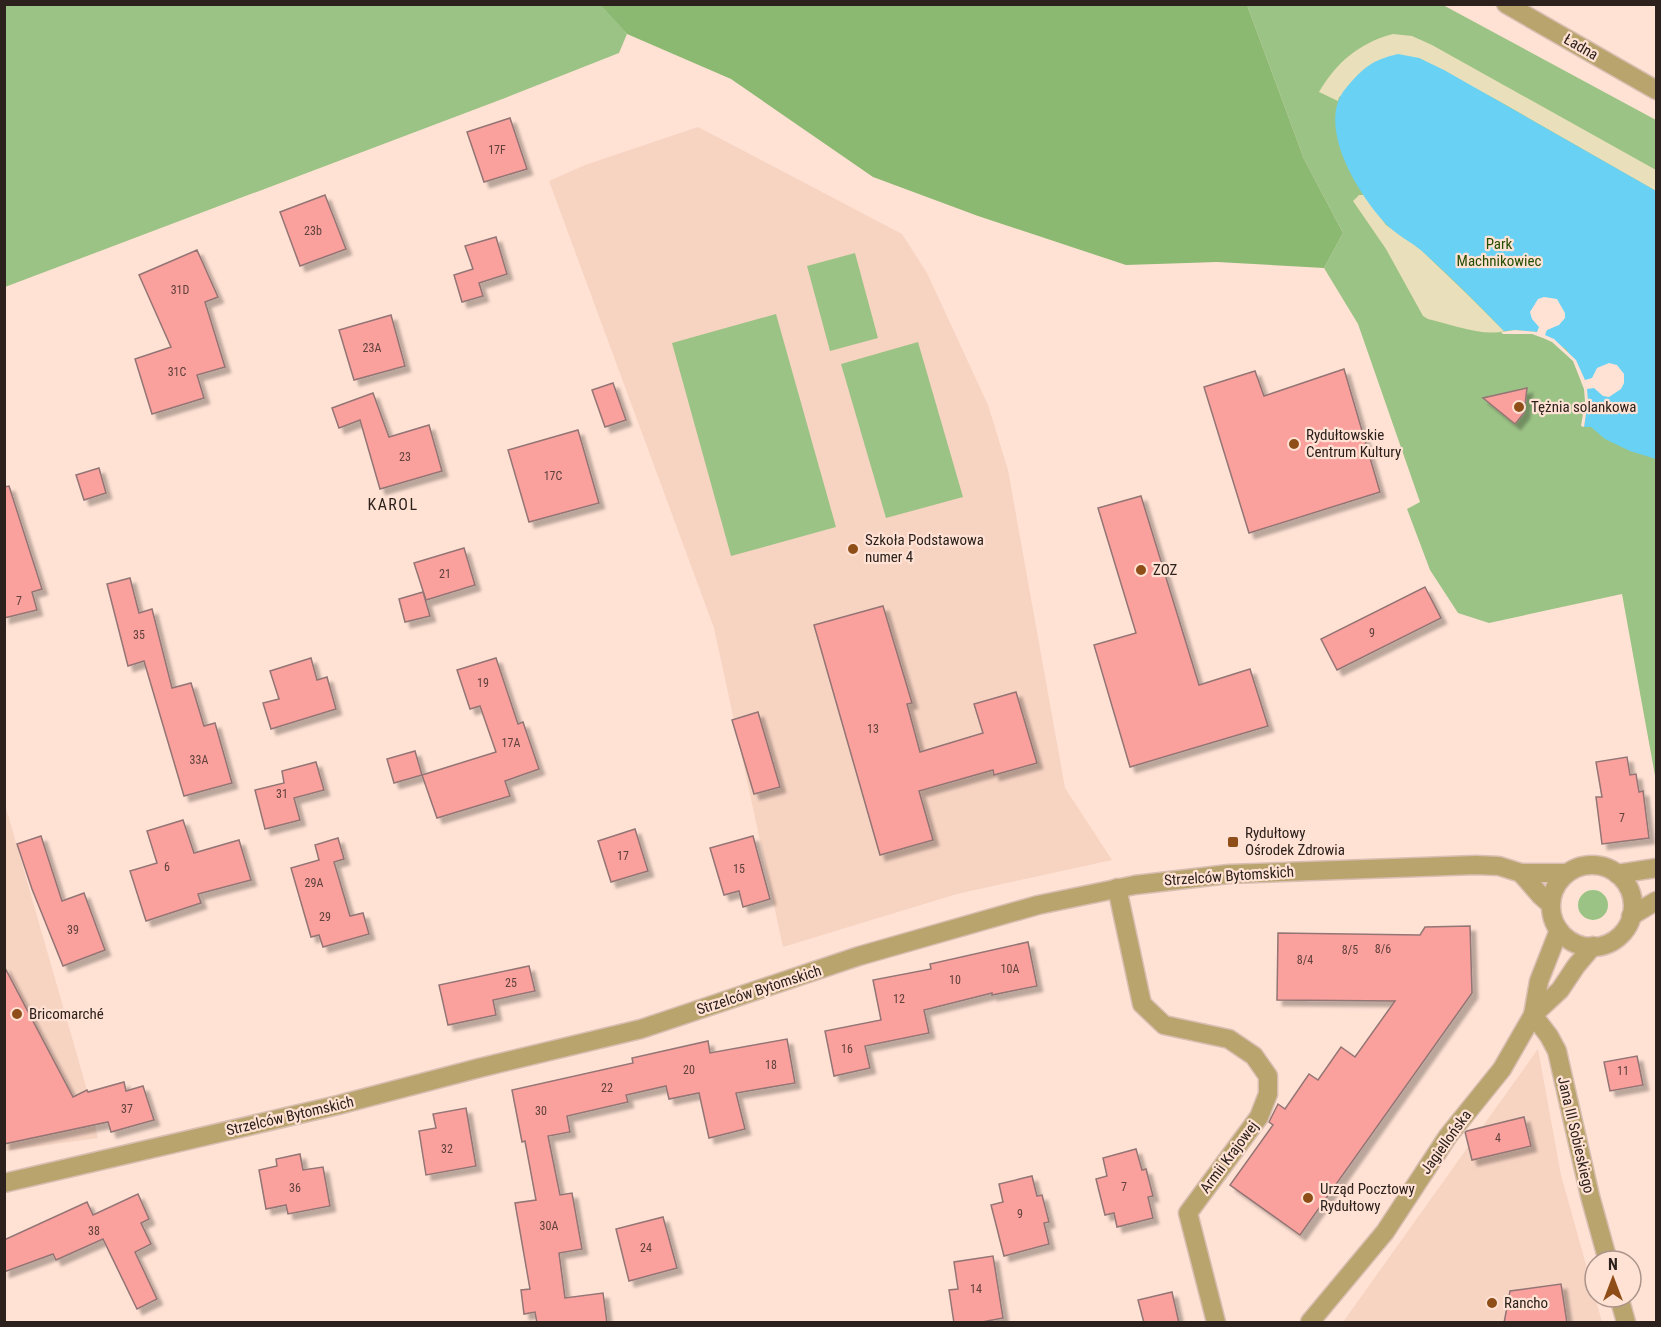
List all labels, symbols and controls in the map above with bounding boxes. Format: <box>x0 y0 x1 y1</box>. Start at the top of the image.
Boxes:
street label: Ładna <box>1561 30 1601 64</box>
house number: 17F <box>488 143 506 157</box>
house number: 23b <box>304 224 322 238</box>
park label: Park Machnikowiec <box>1457 235 1541 270</box>
house number: 31D <box>171 283 189 297</box>
house number: 23A <box>363 341 381 355</box>
house number: 31C <box>168 365 187 379</box>
place label: Tężnia solankowa <box>1531 398 1637 416</box>
marker: Tężnia solankowa <box>1512 400 1526 414</box>
place label: Rydułtowskie Centrum Kultury <box>1306 426 1401 461</box>
marker: Rydułtowskie Centrum Kultury <box>1287 437 1301 451</box>
house number: 23 <box>399 450 411 464</box>
house number: 17C <box>544 469 563 483</box>
district label: KAROL <box>367 495 419 514</box>
place label: Szkoła Podstawowa numer 4 <box>865 531 984 566</box>
marker: Szkoła Podstawowa numer 4 <box>846 542 860 556</box>
place label: ZOZ <box>1153 561 1178 579</box>
marker: ZOZ <box>1134 563 1148 577</box>
house number: 21 <box>439 567 451 581</box>
house number: 7 <box>16 594 22 608</box>
house number: 9 <box>1369 626 1375 640</box>
house number: 35 <box>133 628 145 642</box>
house number: 19 <box>477 676 489 690</box>
house number: 13 <box>867 722 879 736</box>
house number: 17A <box>502 736 520 750</box>
house number: 33A <box>190 753 208 767</box>
house number: 31 <box>276 787 288 801</box>
house number: 7 <box>1619 811 1625 825</box>
place label: Rydułtowy Ośrodek Zdrowia <box>1245 824 1345 859</box>
marker: Rydułtowy Ośrodek Zdrowia <box>1226 835 1240 849</box>
house number: 17 <box>617 849 629 863</box>
house number: 6 <box>164 860 170 874</box>
house number: 15 <box>733 862 745 876</box>
street label: Strzelców Bytomskich <box>1163 862 1295 890</box>
house number: 29A <box>305 876 323 890</box>
house number: 29 <box>319 910 331 924</box>
house number: 39 <box>67 923 79 937</box>
house number: 8/6 <box>1375 942 1391 956</box>
house number: 8/5 <box>1342 943 1358 957</box>
house number: 8/4 <box>1297 953 1313 967</box>
street label: Strzelców Bytomskich <box>694 961 824 1019</box>
house number: 10A <box>1001 962 1019 976</box>
house number: 10 <box>949 973 961 987</box>
house number: 25 <box>505 976 517 990</box>
house number: 12 <box>893 992 905 1006</box>
place label: Bricomarché <box>29 1005 104 1023</box>
marker: Bricomarché <box>10 1007 24 1021</box>
house number: 16 <box>841 1042 853 1056</box>
house number: 18 <box>765 1058 777 1072</box>
house number: 20 <box>683 1063 695 1077</box>
house number: 11 <box>1617 1064 1629 1078</box>
street label: Jana III Sobieskiego <box>1554 1075 1598 1195</box>
house number: 22 <box>601 1081 613 1095</box>
street label: Strzelców Bytomskich <box>225 1093 355 1139</box>
house number: 37 <box>121 1102 133 1116</box>
house number: 30 <box>535 1104 547 1118</box>
street label: Jagiellońska <box>1417 1106 1475 1178</box>
street label: Armii Krajowej <box>1196 1117 1262 1197</box>
house number: 4 <box>1495 1131 1501 1145</box>
house number: 32 <box>441 1142 453 1156</box>
house number: 7 <box>1121 1180 1127 1194</box>
place label: Urząd Pocztowy Rydułtowy <box>1320 1180 1415 1215</box>
house number: 36 <box>289 1181 301 1195</box>
marker: Urząd Pocztowy Rydułtowy <box>1301 1191 1315 1205</box>
house number: 9 <box>1017 1207 1023 1221</box>
house number: 30A <box>540 1219 558 1233</box>
house number: 38 <box>88 1224 100 1238</box>
house number: 24 <box>640 1241 652 1255</box>
north arrow <box>1583 1249 1643 1309</box>
text: N <box>1608 1255 1618 1274</box>
house number: 14 <box>970 1282 982 1296</box>
place label: Rancho <box>1504 1294 1548 1312</box>
marker: Rancho <box>1485 1296 1499 1310</box>

